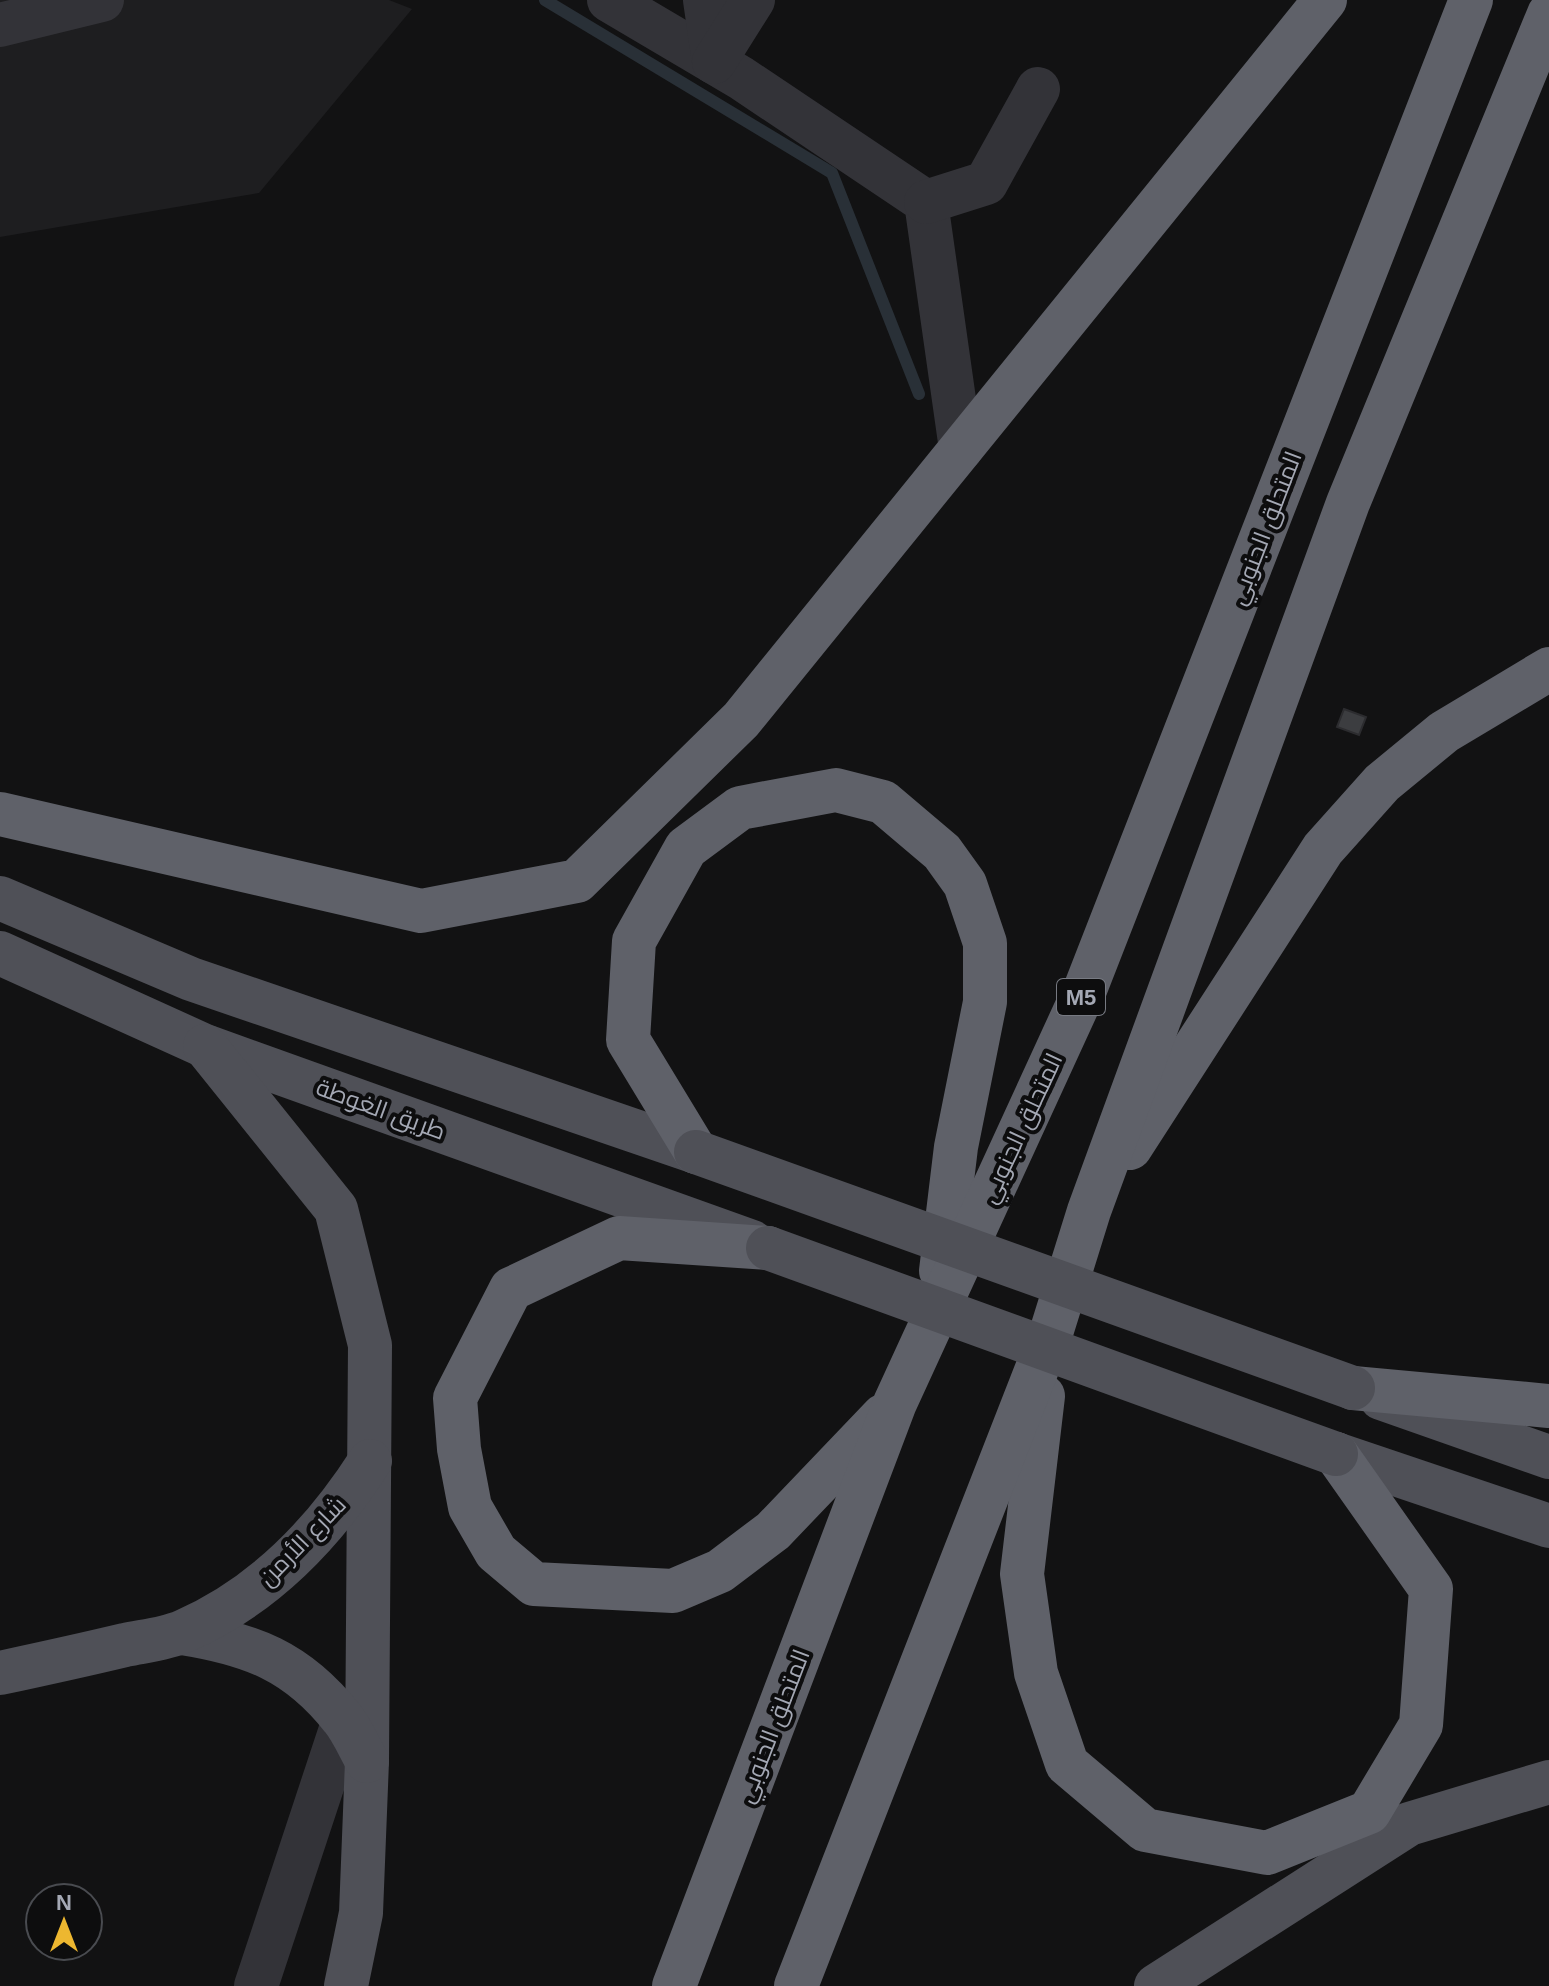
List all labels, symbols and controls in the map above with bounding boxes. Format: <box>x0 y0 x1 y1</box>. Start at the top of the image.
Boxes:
street label: المتحلق الجنوبي <box>1223 447 1312 611</box>
road number: M5 <box>1057 979 1105 1015</box>
street label: المتحلق الجنوبي <box>974 1049 1073 1210</box>
street label: طريق الغوطة <box>312 1073 449 1147</box>
street label: شارع الأرمن <box>253 1491 353 1593</box>
street label: المتحلق الجنوبي <box>731 1645 820 1809</box>
north arrow <box>24 1882 104 1962</box>
text: N <box>56 1890 72 1915</box>

